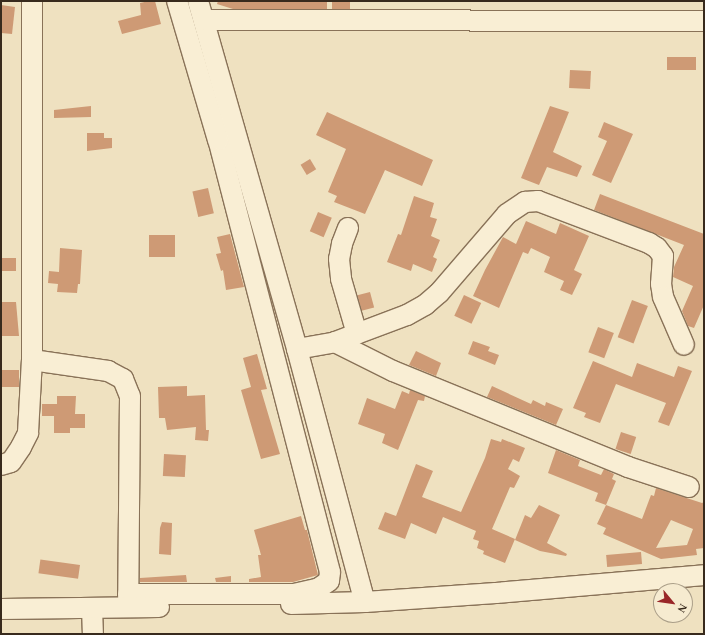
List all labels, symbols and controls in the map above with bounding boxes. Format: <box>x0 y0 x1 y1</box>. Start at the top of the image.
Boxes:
north arrow <box>653 583 693 623</box>
text: N <box>675 602 690 615</box>

